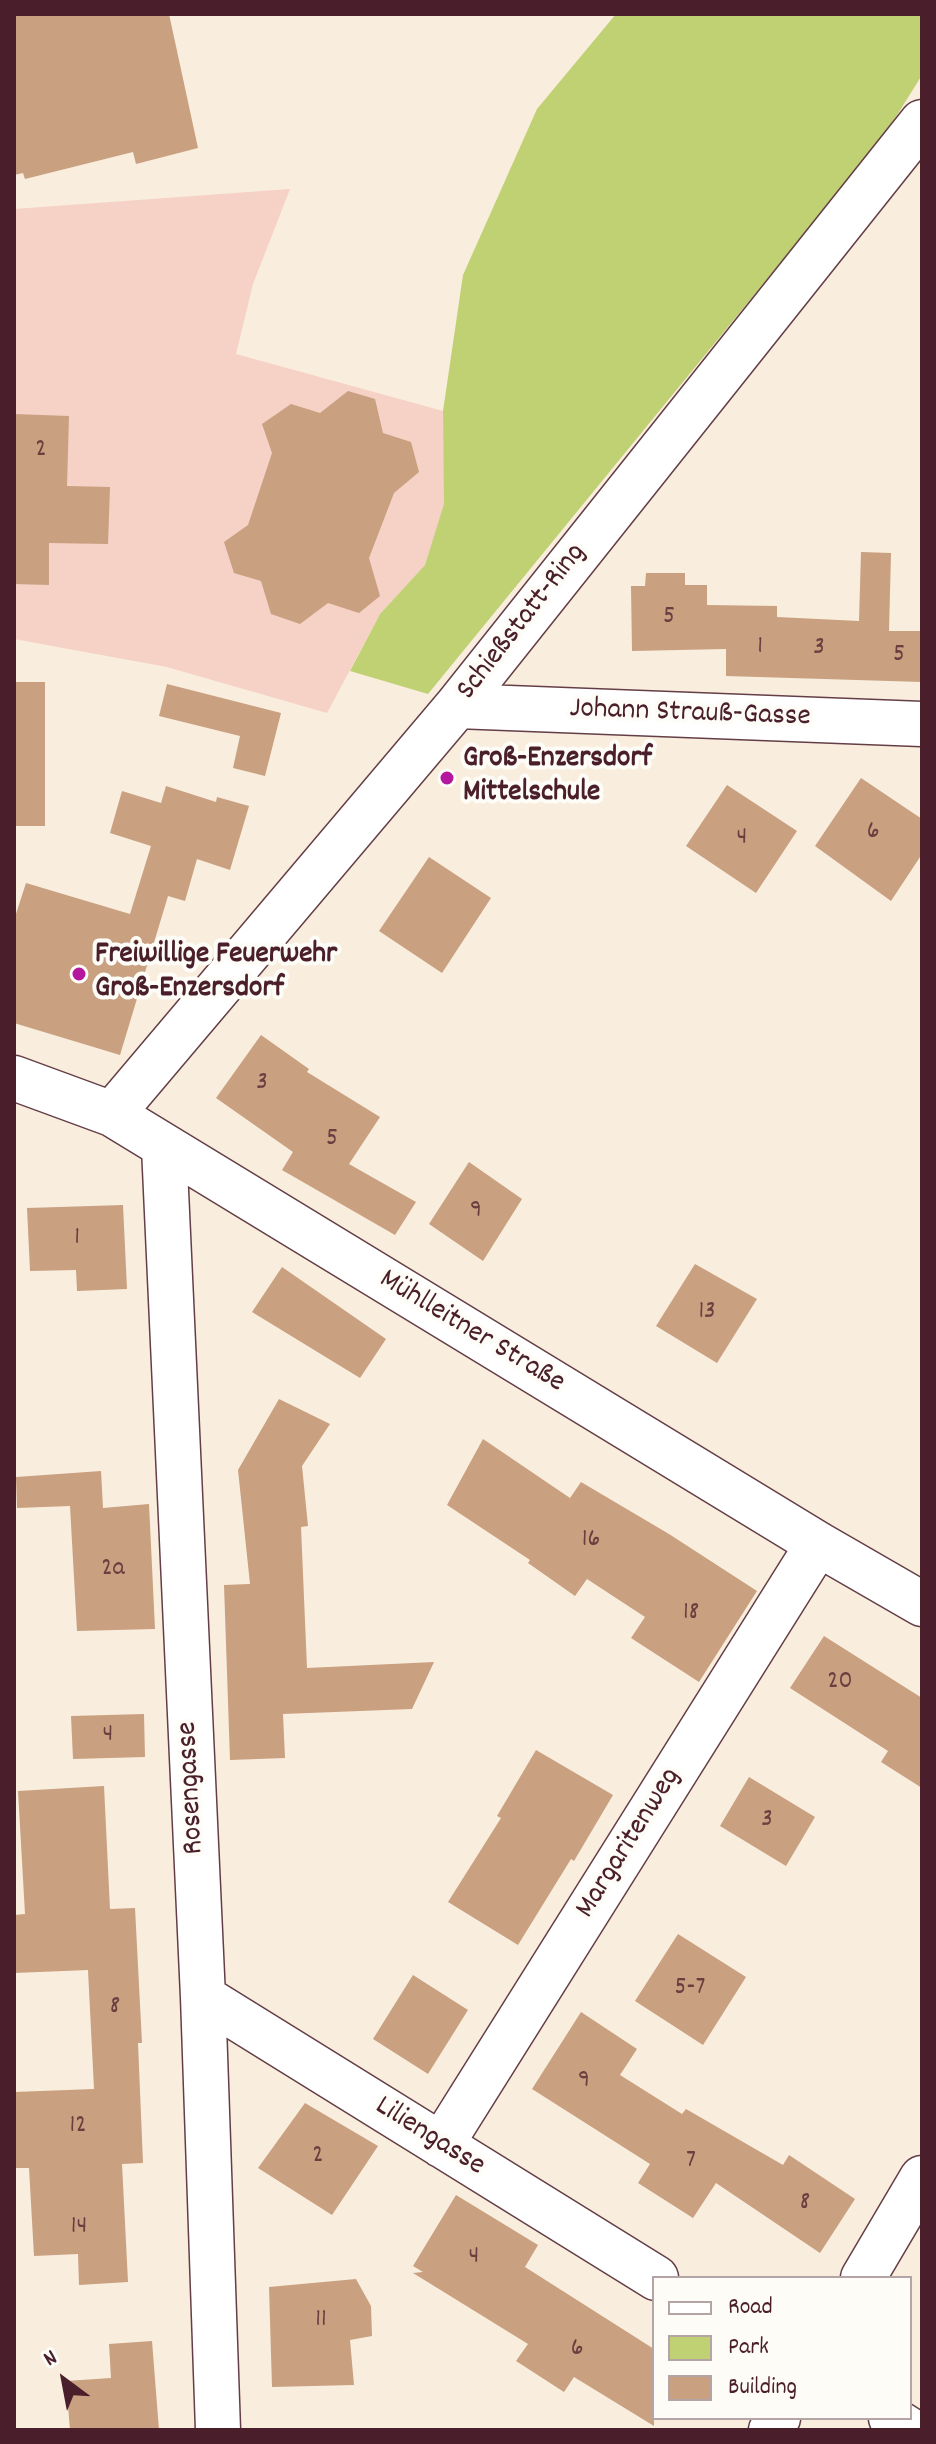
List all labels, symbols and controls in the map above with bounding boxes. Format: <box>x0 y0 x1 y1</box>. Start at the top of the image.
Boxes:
house number: 2 <box>35 435 47 467</box>
street label: Schießstatt-Ring <box>451 537 595 709</box>
house number: 5 <box>663 602 675 634</box>
house number: 1 <box>757 632 763 664</box>
house number: 3 <box>813 633 825 665</box>
house number: 5 <box>893 640 905 672</box>
street label: Johann Strauß-Gasse <box>569 693 811 737</box>
place label: Groß-Enzersdorf Mittelschule <box>463 743 652 814</box>
marker: Groß-Enzersdorf Mittelschule <box>438 769 456 787</box>
house number: 6 <box>867 817 879 849</box>
house number: 4 <box>737 823 747 855</box>
place label: Freiwillige Feuerwehr Groß-Enzersdorf <box>95 939 337 1010</box>
marker: Freiwillige Feuerwehr Groß-Enzersdorf <box>70 965 88 983</box>
house number: 3 <box>256 1068 268 1100</box>
house number: 5 <box>326 1124 338 1156</box>
house number: 9 <box>470 1196 482 1228</box>
house number: 1 <box>74 1223 80 1255</box>
street label: Mühlleitner Straße <box>372 1263 570 1403</box>
house number: 13 <box>698 1297 716 1329</box>
house number: 16 <box>582 1525 600 1557</box>
house number: 2a <box>101 1554 125 1586</box>
house number: 18 <box>683 1598 699 1630</box>
house number: 20 <box>827 1667 853 1699</box>
house number: 4 <box>103 1720 113 1752</box>
street label: Rosengasse <box>172 1720 214 1856</box>
street label: Margaritenweg <box>570 1762 690 1926</box>
house number: 3 <box>761 1805 773 1837</box>
house number: 5-7 <box>675 1973 705 2005</box>
house number: 8 <box>110 1992 120 2024</box>
house number: 9 <box>578 2066 590 2098</box>
street label: Liliengasse <box>367 2090 491 2186</box>
house number: 12 <box>69 2111 87 2143</box>
house number: 2 <box>312 2141 324 2173</box>
house number: 7 <box>686 2146 696 2178</box>
house number: 8 <box>800 2188 810 2220</box>
house number: 14 <box>71 2212 87 2244</box>
house number: 4 <box>469 2242 479 2274</box>
legend <box>652 2276 912 2420</box>
text: Road <box>728 2291 773 2325</box>
house number: 11 <box>315 2305 327 2337</box>
text: Park <box>728 2331 769 2365</box>
house number: 6 <box>571 2334 583 2366</box>
north arrow <box>24 2340 104 2420</box>
text: N <box>38 2343 64 2375</box>
text: Building <box>728 2371 797 2405</box>

